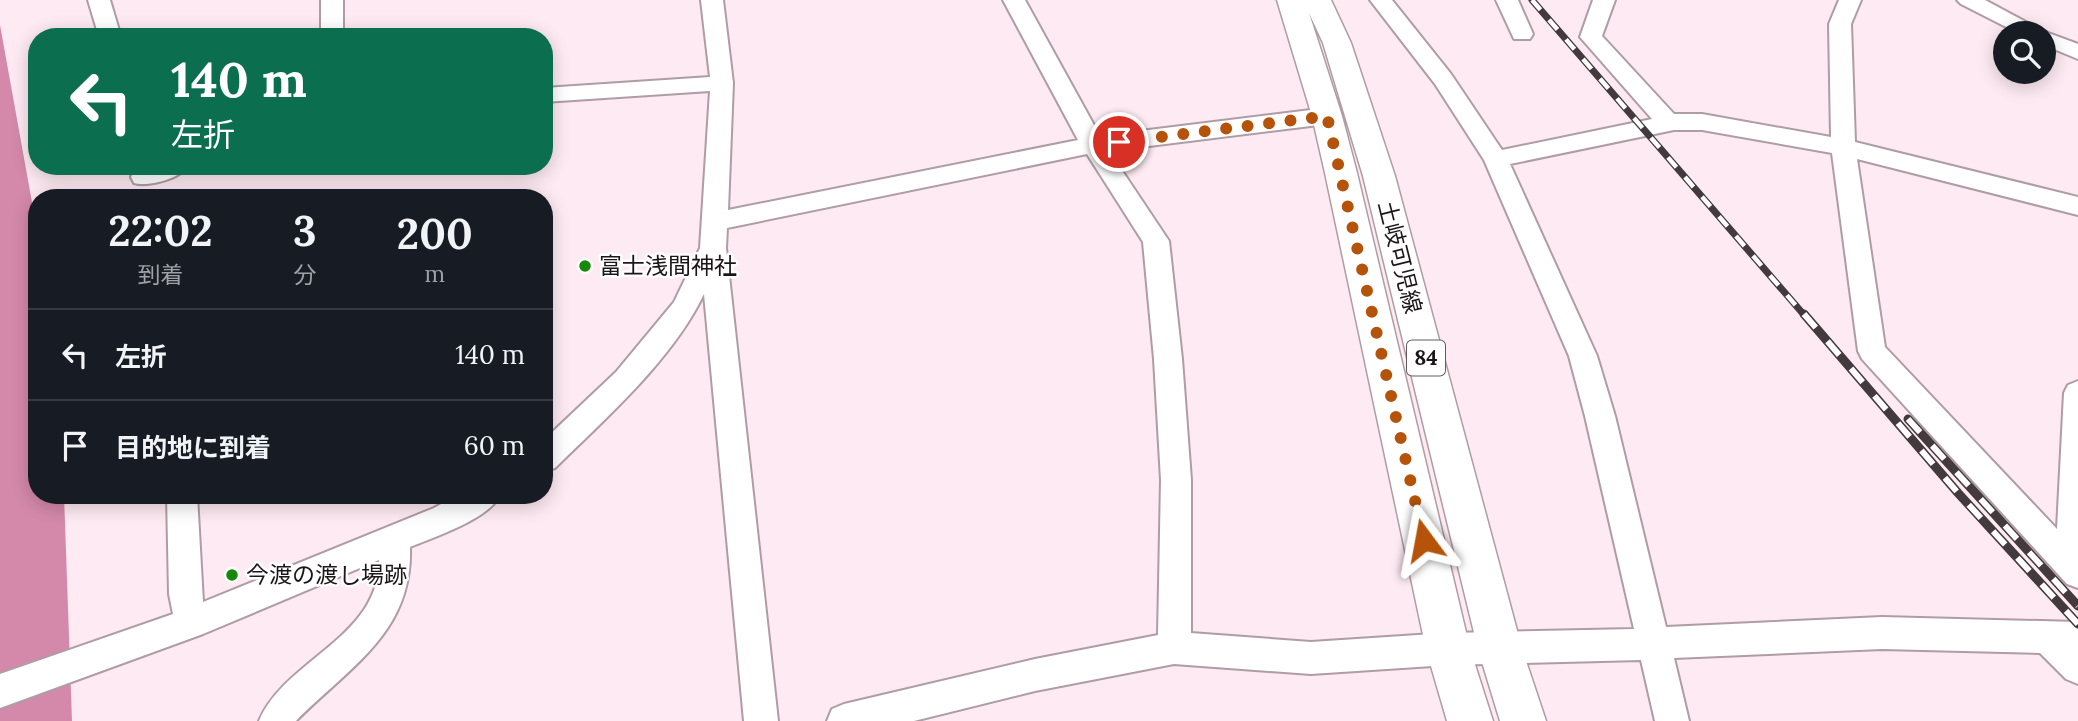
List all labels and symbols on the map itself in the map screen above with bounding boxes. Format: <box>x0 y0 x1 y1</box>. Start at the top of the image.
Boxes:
pin <box>1089 112 1149 172</box>
street label: 土岐可児線 <box>1373 198 1428 316</box>
place label: 富士浅間神社 <box>599 251 737 280</box>
marker: 富士浅間神社 <box>577 258 593 274</box>
road number: 84 <box>1407 340 1445 376</box>
position arrow <box>1387 503 1461 577</box>
place label: 今渡の渡し場跡 <box>246 560 407 589</box>
marker: 今渡の渡し場跡 <box>224 567 240 583</box>

